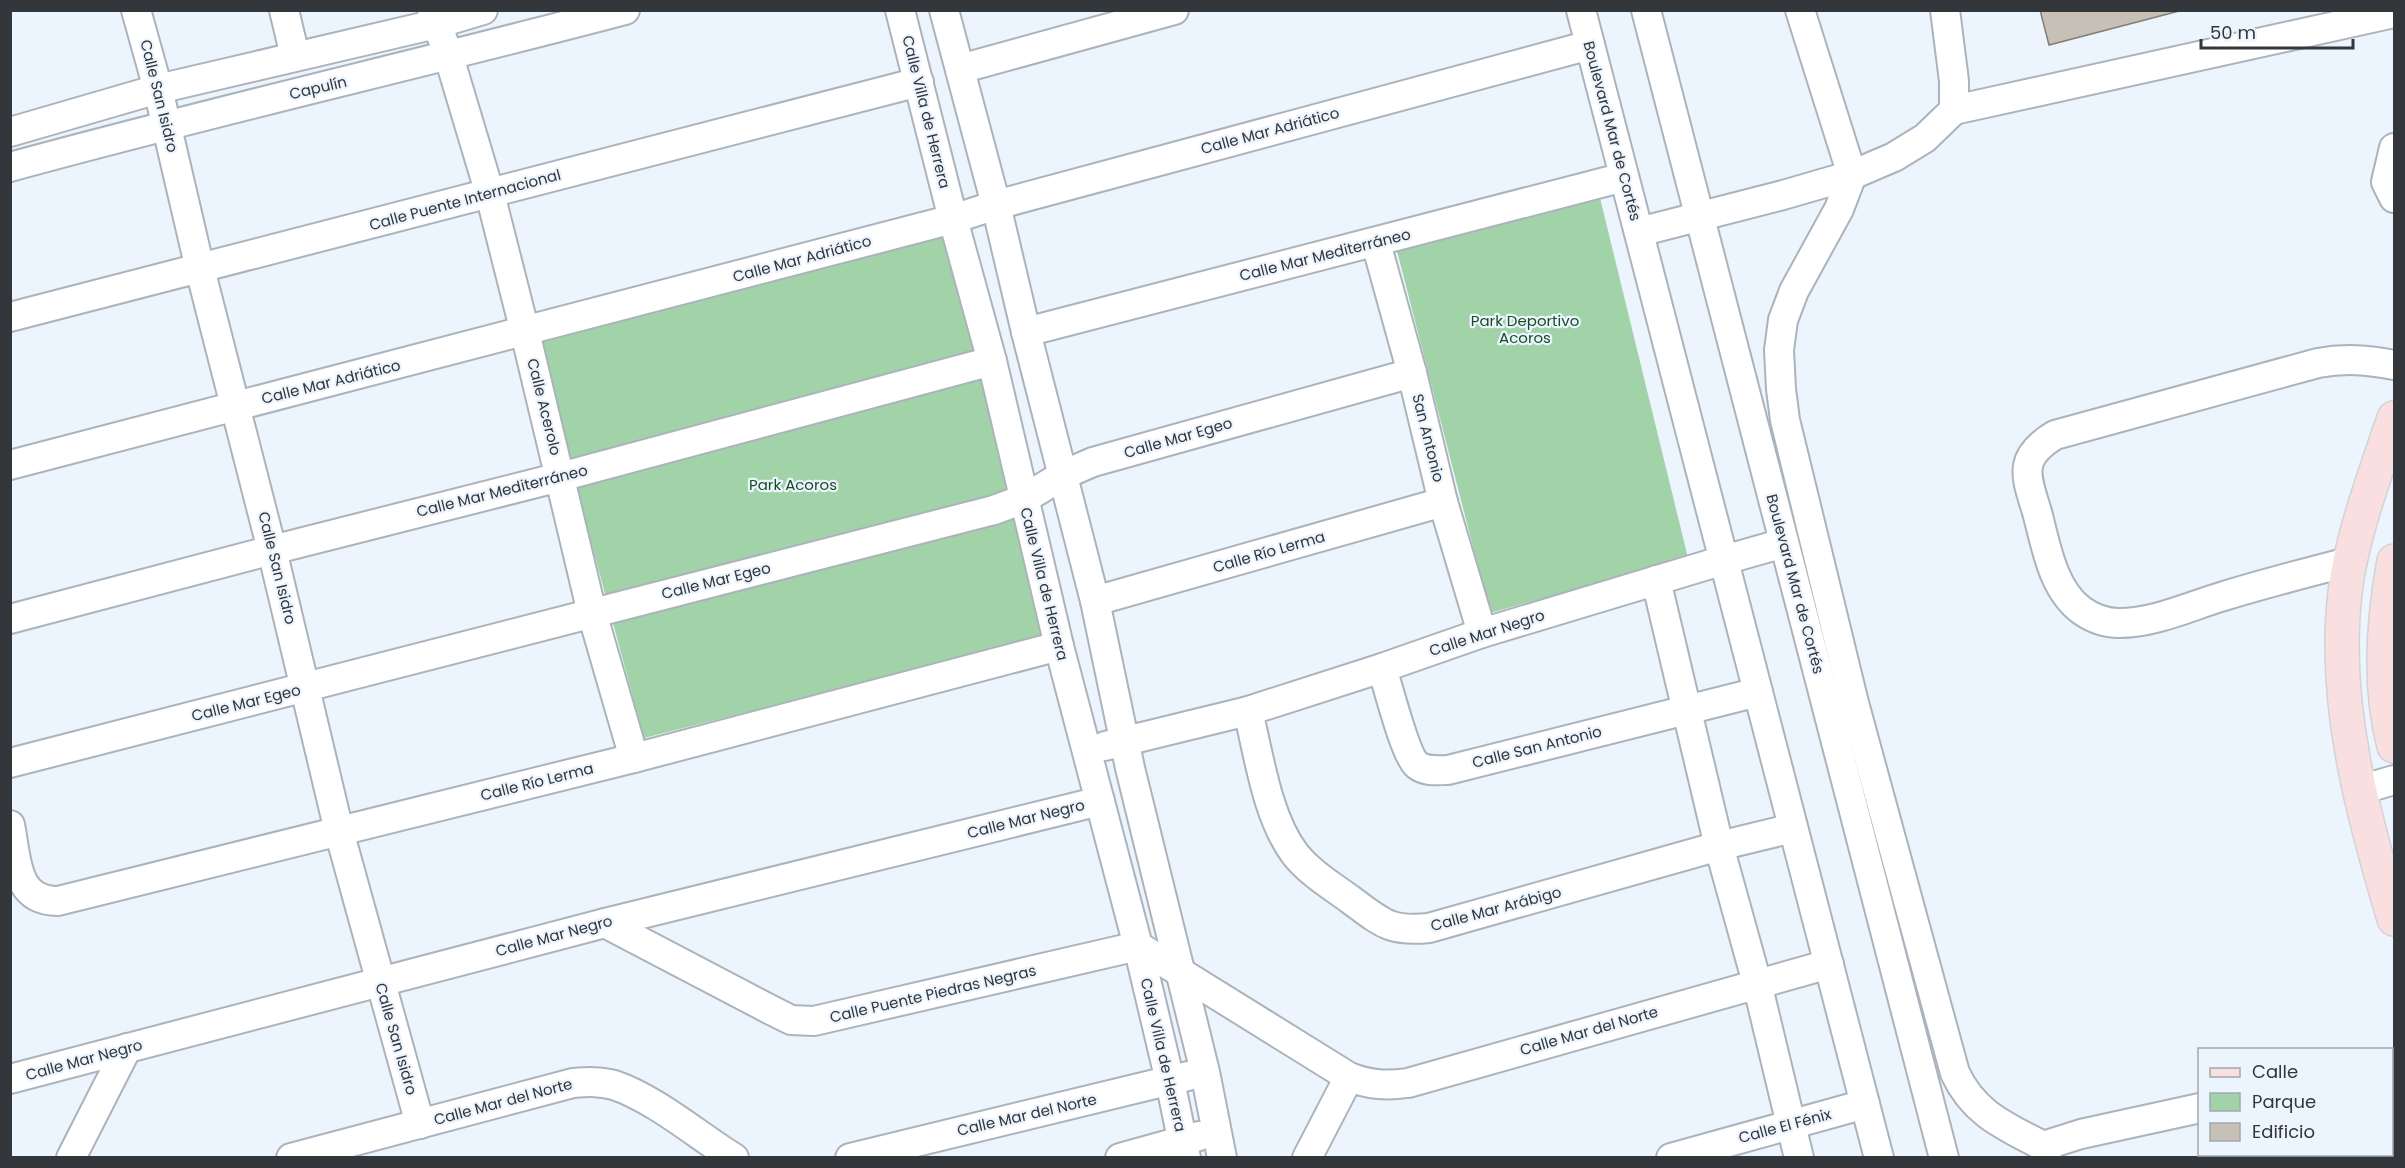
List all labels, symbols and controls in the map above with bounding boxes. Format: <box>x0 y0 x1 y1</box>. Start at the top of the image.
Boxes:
scale bar <box>2201 12 2352 50</box>
text: 50 m <box>2210 20 2256 45</box>
street label: Calle Villa de Herrera <box>897 33 956 191</box>
street label: Calle San Isidro <box>135 37 184 154</box>
street label: Boulevard Mar de Cortés <box>1578 39 1647 223</box>
street label: Capulín <box>287 71 349 104</box>
street label: Calle Mar Adriático <box>1198 102 1341 159</box>
street label: Calle Puente Internacional <box>367 164 563 235</box>
street label: Calle Mar Mediterráneo <box>1237 223 1413 286</box>
street label: Calle Mar Adriático <box>730 230 873 287</box>
park label: Park Deportivo Acoros <box>1471 310 1579 348</box>
street label: Calle Mar Adriático <box>259 354 403 409</box>
street label: Calle Acerolo <box>522 356 567 458</box>
street label: San Antonio <box>1407 392 1450 484</box>
street label: Calle Mar Egeo <box>1121 412 1234 463</box>
street label: Calle Mar Mediterráneo <box>414 459 590 522</box>
park label: Park Acoros <box>749 474 837 495</box>
street label: Boulevard Mar de Cortés <box>1761 492 1830 676</box>
street label: Calle Villa de Herrera <box>1015 505 1074 663</box>
street label: Calle San Isidro <box>253 509 302 626</box>
street label: Calle Río Lerma <box>1210 525 1327 578</box>
street label: Calle Mar Egeo <box>659 557 773 604</box>
street label: Calle Mar Negro <box>1426 604 1547 661</box>
street label: Calle Mar Egeo <box>189 679 303 726</box>
street label: Calle San Antonio <box>1470 720 1604 773</box>
street label: Calle Río Lerma <box>478 757 596 806</box>
street label: Calle Mar Negro <box>965 794 1087 843</box>
street label: Calle Mar Arábigo <box>1428 881 1564 936</box>
street label: Calle Mar Negro <box>493 910 615 961</box>
street label: Calle Puente Piedras Negras <box>828 959 1038 1028</box>
street label: Calle Villa de Herrera <box>1136 976 1191 1134</box>
street label: Calle San Isidro <box>370 980 422 1097</box>
street label: Calle Mar del Norte <box>1517 1001 1660 1060</box>
street label: Calle Mar Negro <box>23 1034 145 1085</box>
legend <box>2198 1048 2393 1156</box>
text: Calle <box>2252 1059 2298 1084</box>
street label: Calle Mar del Norte <box>431 1073 575 1130</box>
street label: Calle Mar del Norte <box>955 1088 1099 1141</box>
text: Parque <box>2252 1089 2316 1114</box>
street label: Calle El Fénix <box>1736 1103 1834 1148</box>
text: Edificio <box>2252 1119 2315 1144</box>

